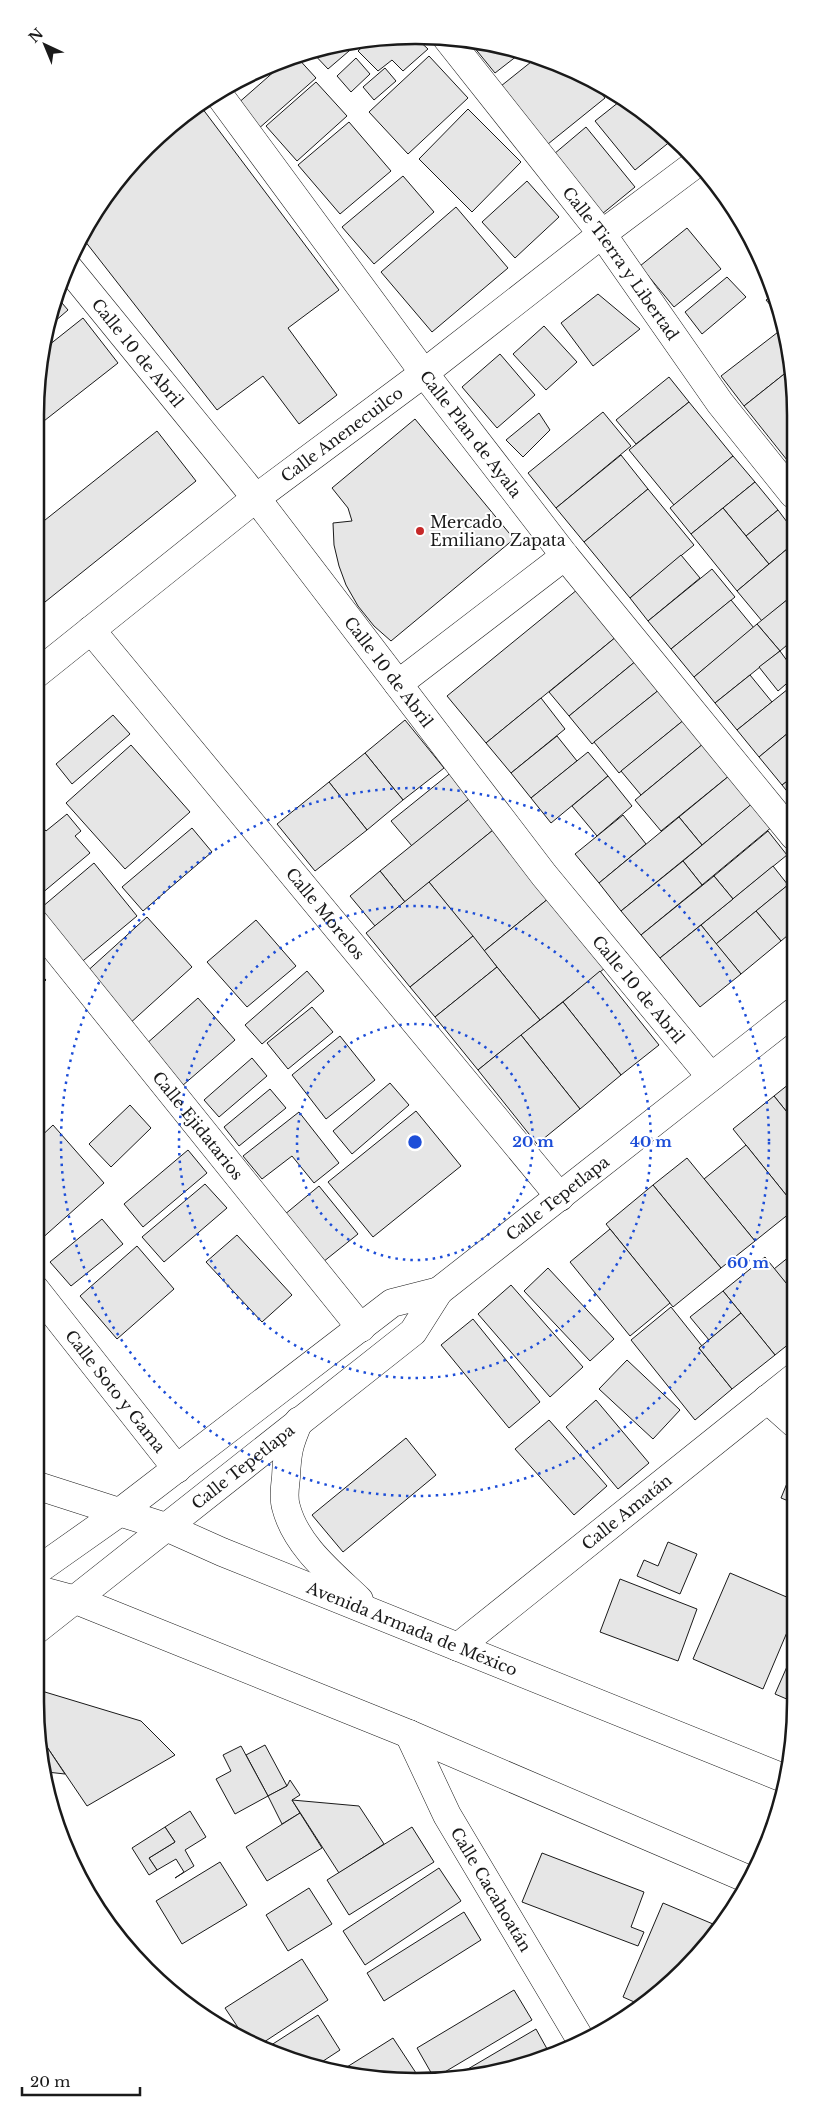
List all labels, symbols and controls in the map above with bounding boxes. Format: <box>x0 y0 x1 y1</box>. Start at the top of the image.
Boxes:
north arrow <box>20 20 70 70</box>
text: N <box>25 25 47 47</box>
street label: Calle Tierra y Libertad <box>558 182 683 344</box>
street label: Calle 10 de Abril <box>88 295 188 411</box>
street label: Calle Plan de Ayala <box>416 367 526 502</box>
street label: Calle Anenecuilco <box>277 382 407 486</box>
place label: Mercado Emiliano Zapata <box>430 512 566 550</box>
marker: Mercado Emiliano Zapata <box>414 525 426 537</box>
street label: Calle 10 de Abril <box>340 612 437 731</box>
street label: Calle Morelos <box>282 864 369 963</box>
street label: Calle 10 de Abril <box>588 931 689 1047</box>
street label: Calle Ejidatarios <box>148 1067 248 1184</box>
text: 20 m <box>512 1132 554 1151</box>
text: 40 m <box>630 1132 672 1151</box>
centre of rings <box>406 1133 424 1151</box>
street label: Calle Tepetlapa <box>502 1151 613 1245</box>
text: 60 m <box>727 1253 769 1272</box>
street label: Calle Soto y Gama <box>61 1326 170 1456</box>
street label: Calle Tepetlapa <box>187 1420 298 1513</box>
street label: Calle Amatán <box>578 1470 676 1554</box>
street label: Avenida Armada de México <box>303 1577 520 1680</box>
street label: Calle Cacahoatán <box>446 1823 536 1955</box>
scale bar <box>22 2064 140 2096</box>
text: 20 m <box>30 2072 70 2091</box>

